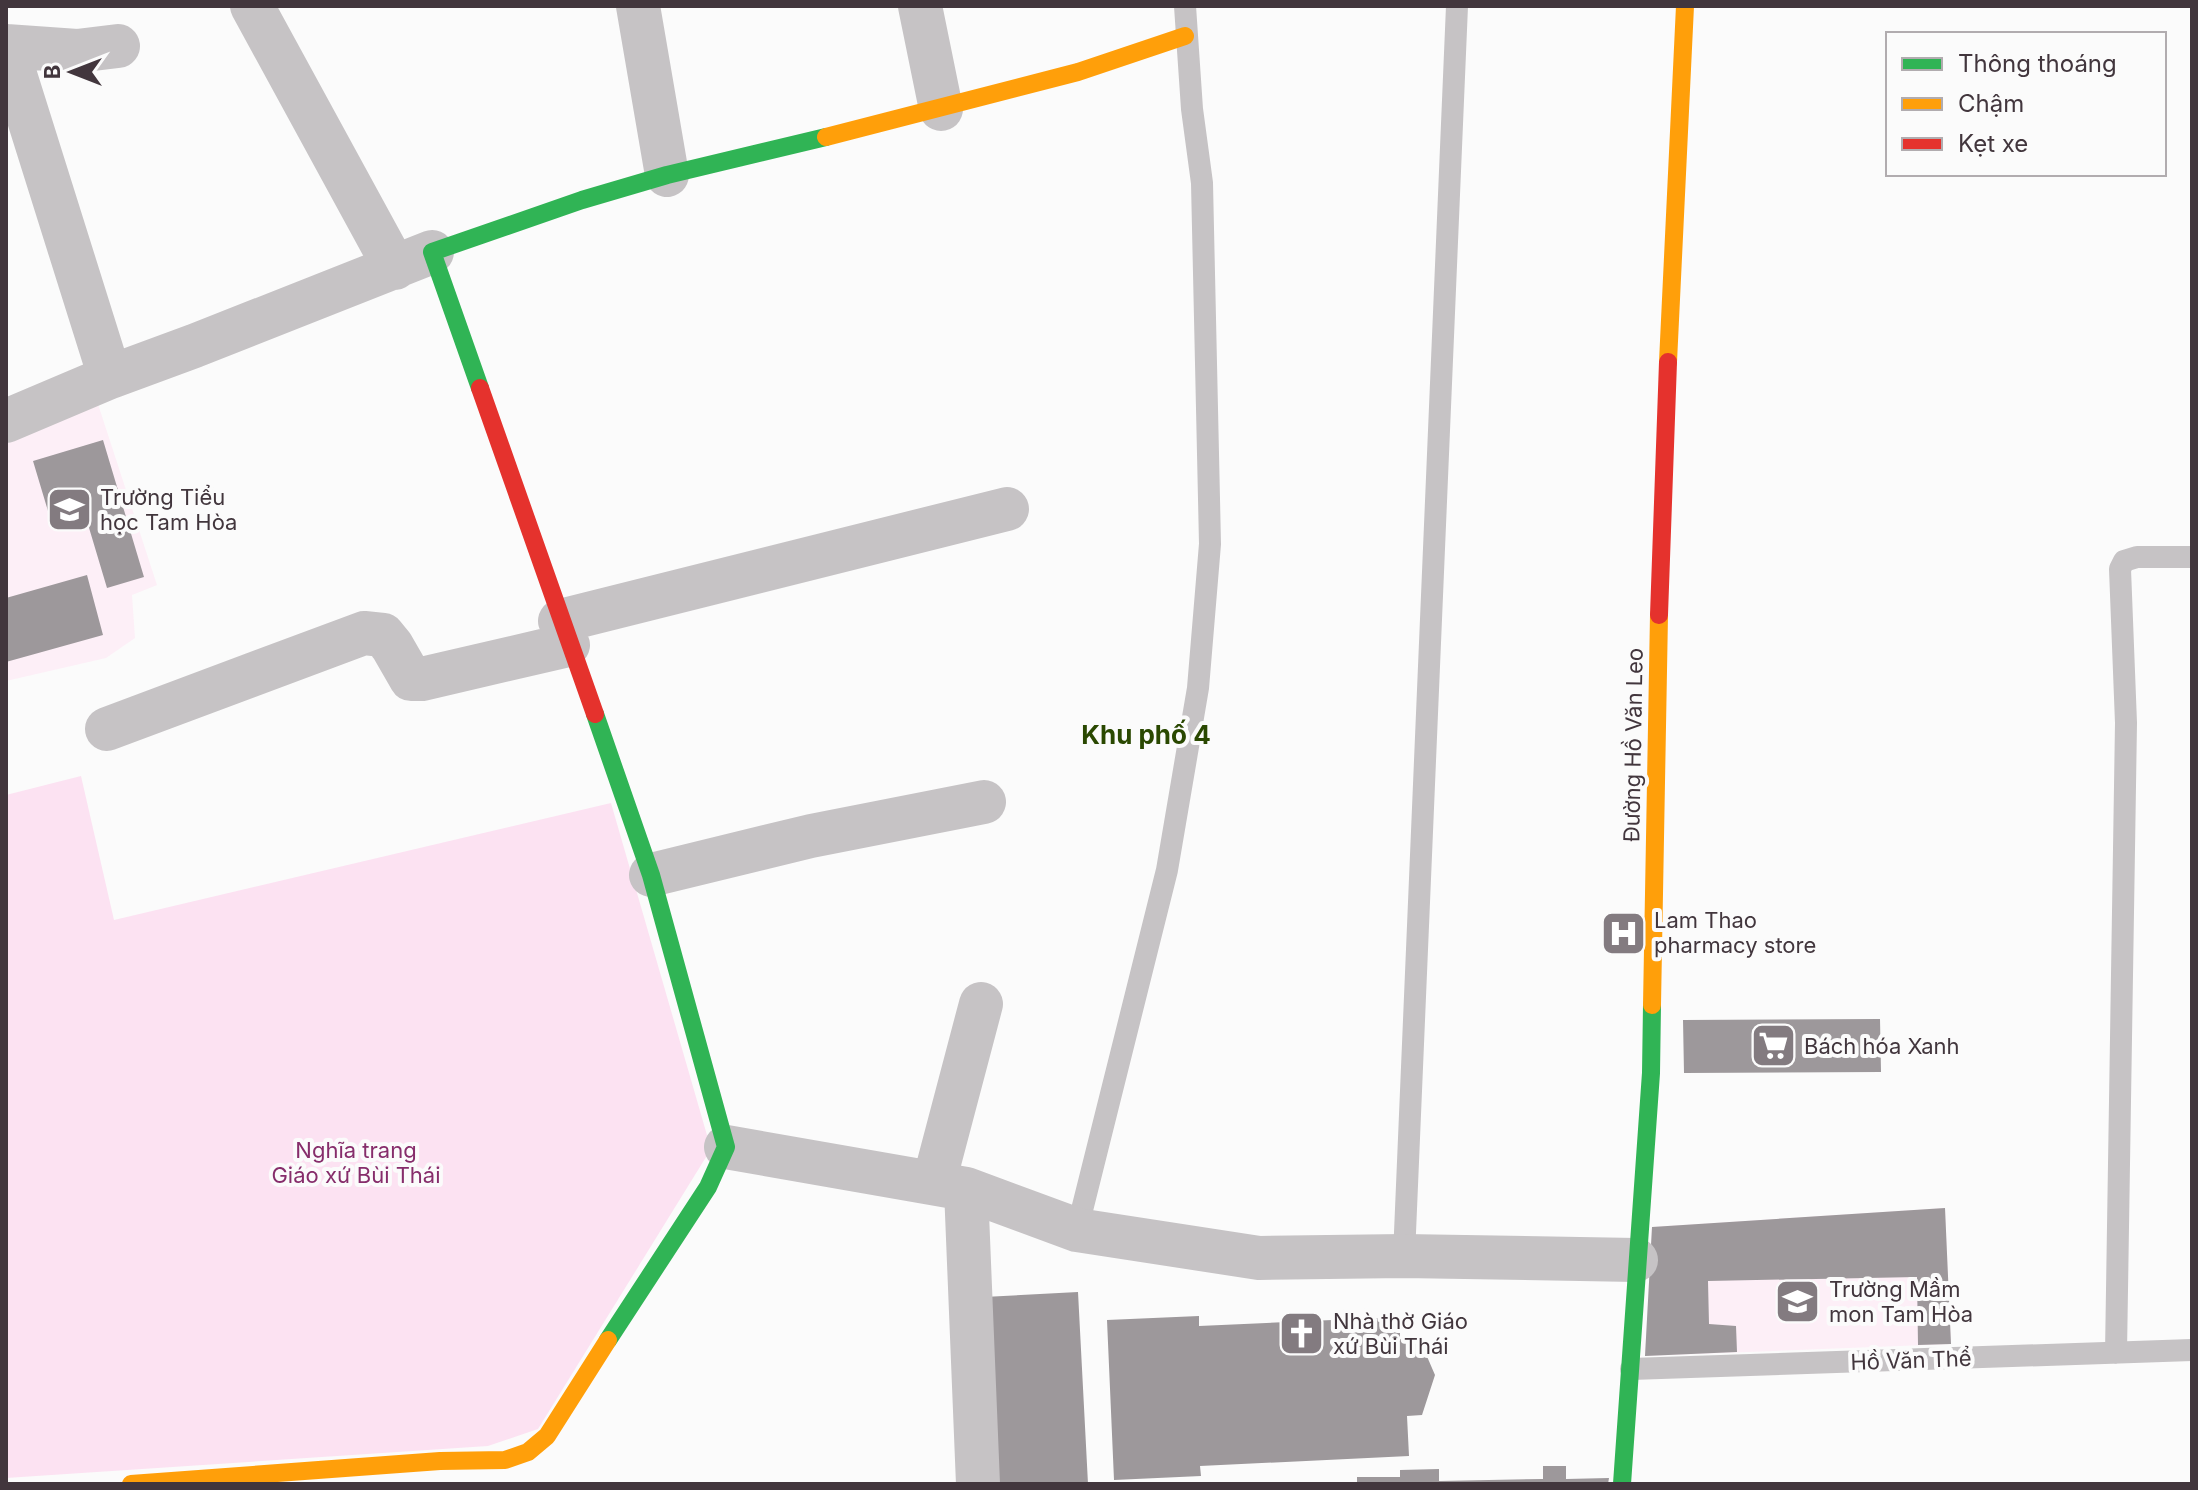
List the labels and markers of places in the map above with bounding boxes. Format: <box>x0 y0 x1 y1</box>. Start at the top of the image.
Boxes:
place label: Trường Tiểu học Tam Hòa <box>100 484 237 535</box>
school or university icon: Trường Tiểu học Tam Hòa <box>45 486 93 534</box>
place label: Lam Thao pharmacy store <box>1654 907 1816 958</box>
hospital icon: Lam Thao pharmacy store <box>1599 909 1647 957</box>
supermarket icon: Bách hóa Xanh <box>1749 1022 1797 1070</box>
place label: Bách hóa Xanh <box>1804 1033 1960 1059</box>
place label: Trường Mầm mon Tam Hòa <box>1829 1276 1973 1327</box>
school or university icon: Trường Mầm mon Tam Hòa <box>1774 1278 1822 1326</box>
place label: Nhà thờ Giáo xứ Bùi Thái <box>1333 1308 1468 1359</box>
church icon: Nhà thờ Giáo xứ Bùi Thái <box>1278 1310 1326 1358</box>

